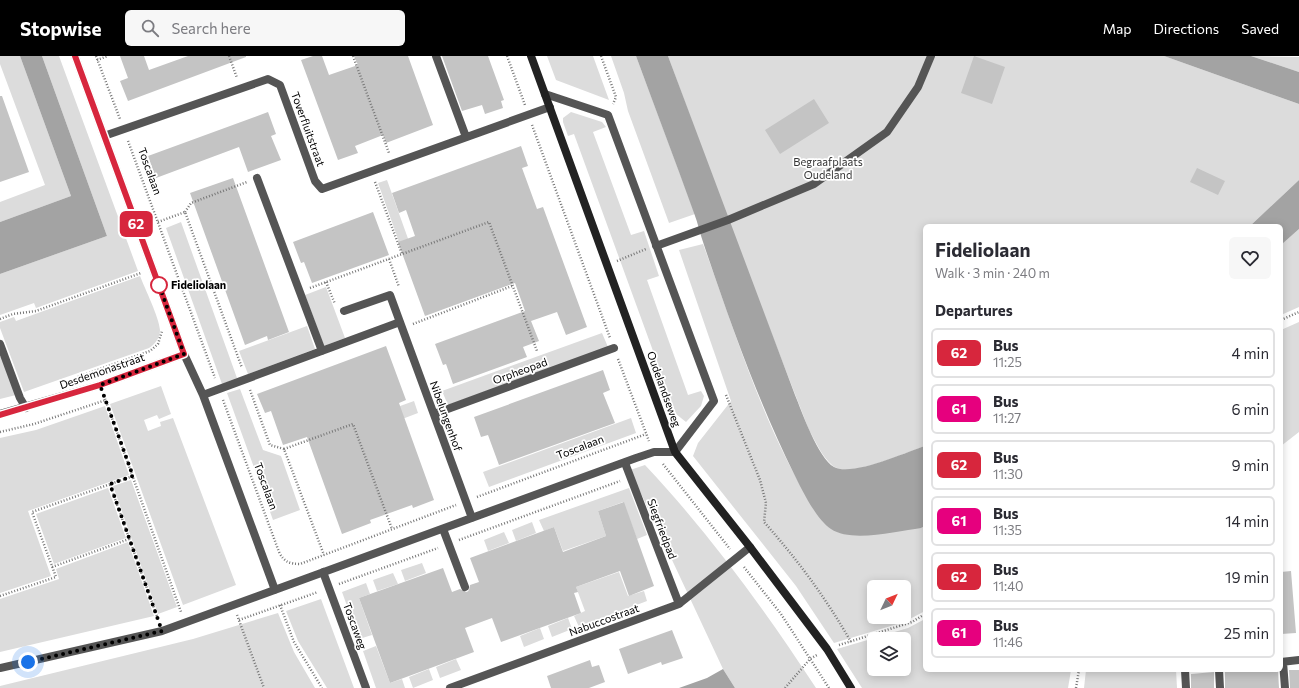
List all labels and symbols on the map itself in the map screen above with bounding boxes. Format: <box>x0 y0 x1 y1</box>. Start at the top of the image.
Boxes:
street label: Toverfluitstraat <box>289 90 328 168</box>
street label: Toscalaan <box>136 145 165 196</box>
park label: Begraafplaats Oudeland <box>793 155 863 181</box>
line badge: 62 <box>118 211 154 237</box>
marker: Fideliolaan <box>150 276 168 294</box>
place label: Fideliolaan <box>171 278 226 291</box>
street label: Oudelandseweg <box>645 349 684 428</box>
street label: Desdemonastraat <box>58 350 147 391</box>
street label: Orpheopad <box>491 355 549 386</box>
street label: Nibelungenhof <box>428 379 465 453</box>
street label: Toscalaan <box>554 432 605 461</box>
street label: Toscalaan <box>252 460 281 511</box>
street label: Siegfriedpad <box>645 497 680 561</box>
north arrow <box>867 580 911 624</box>
street label: Toscaweg <box>341 601 370 651</box>
street label: Nabuccostraat <box>567 601 641 638</box>
your location <box>18 652 38 672</box>

